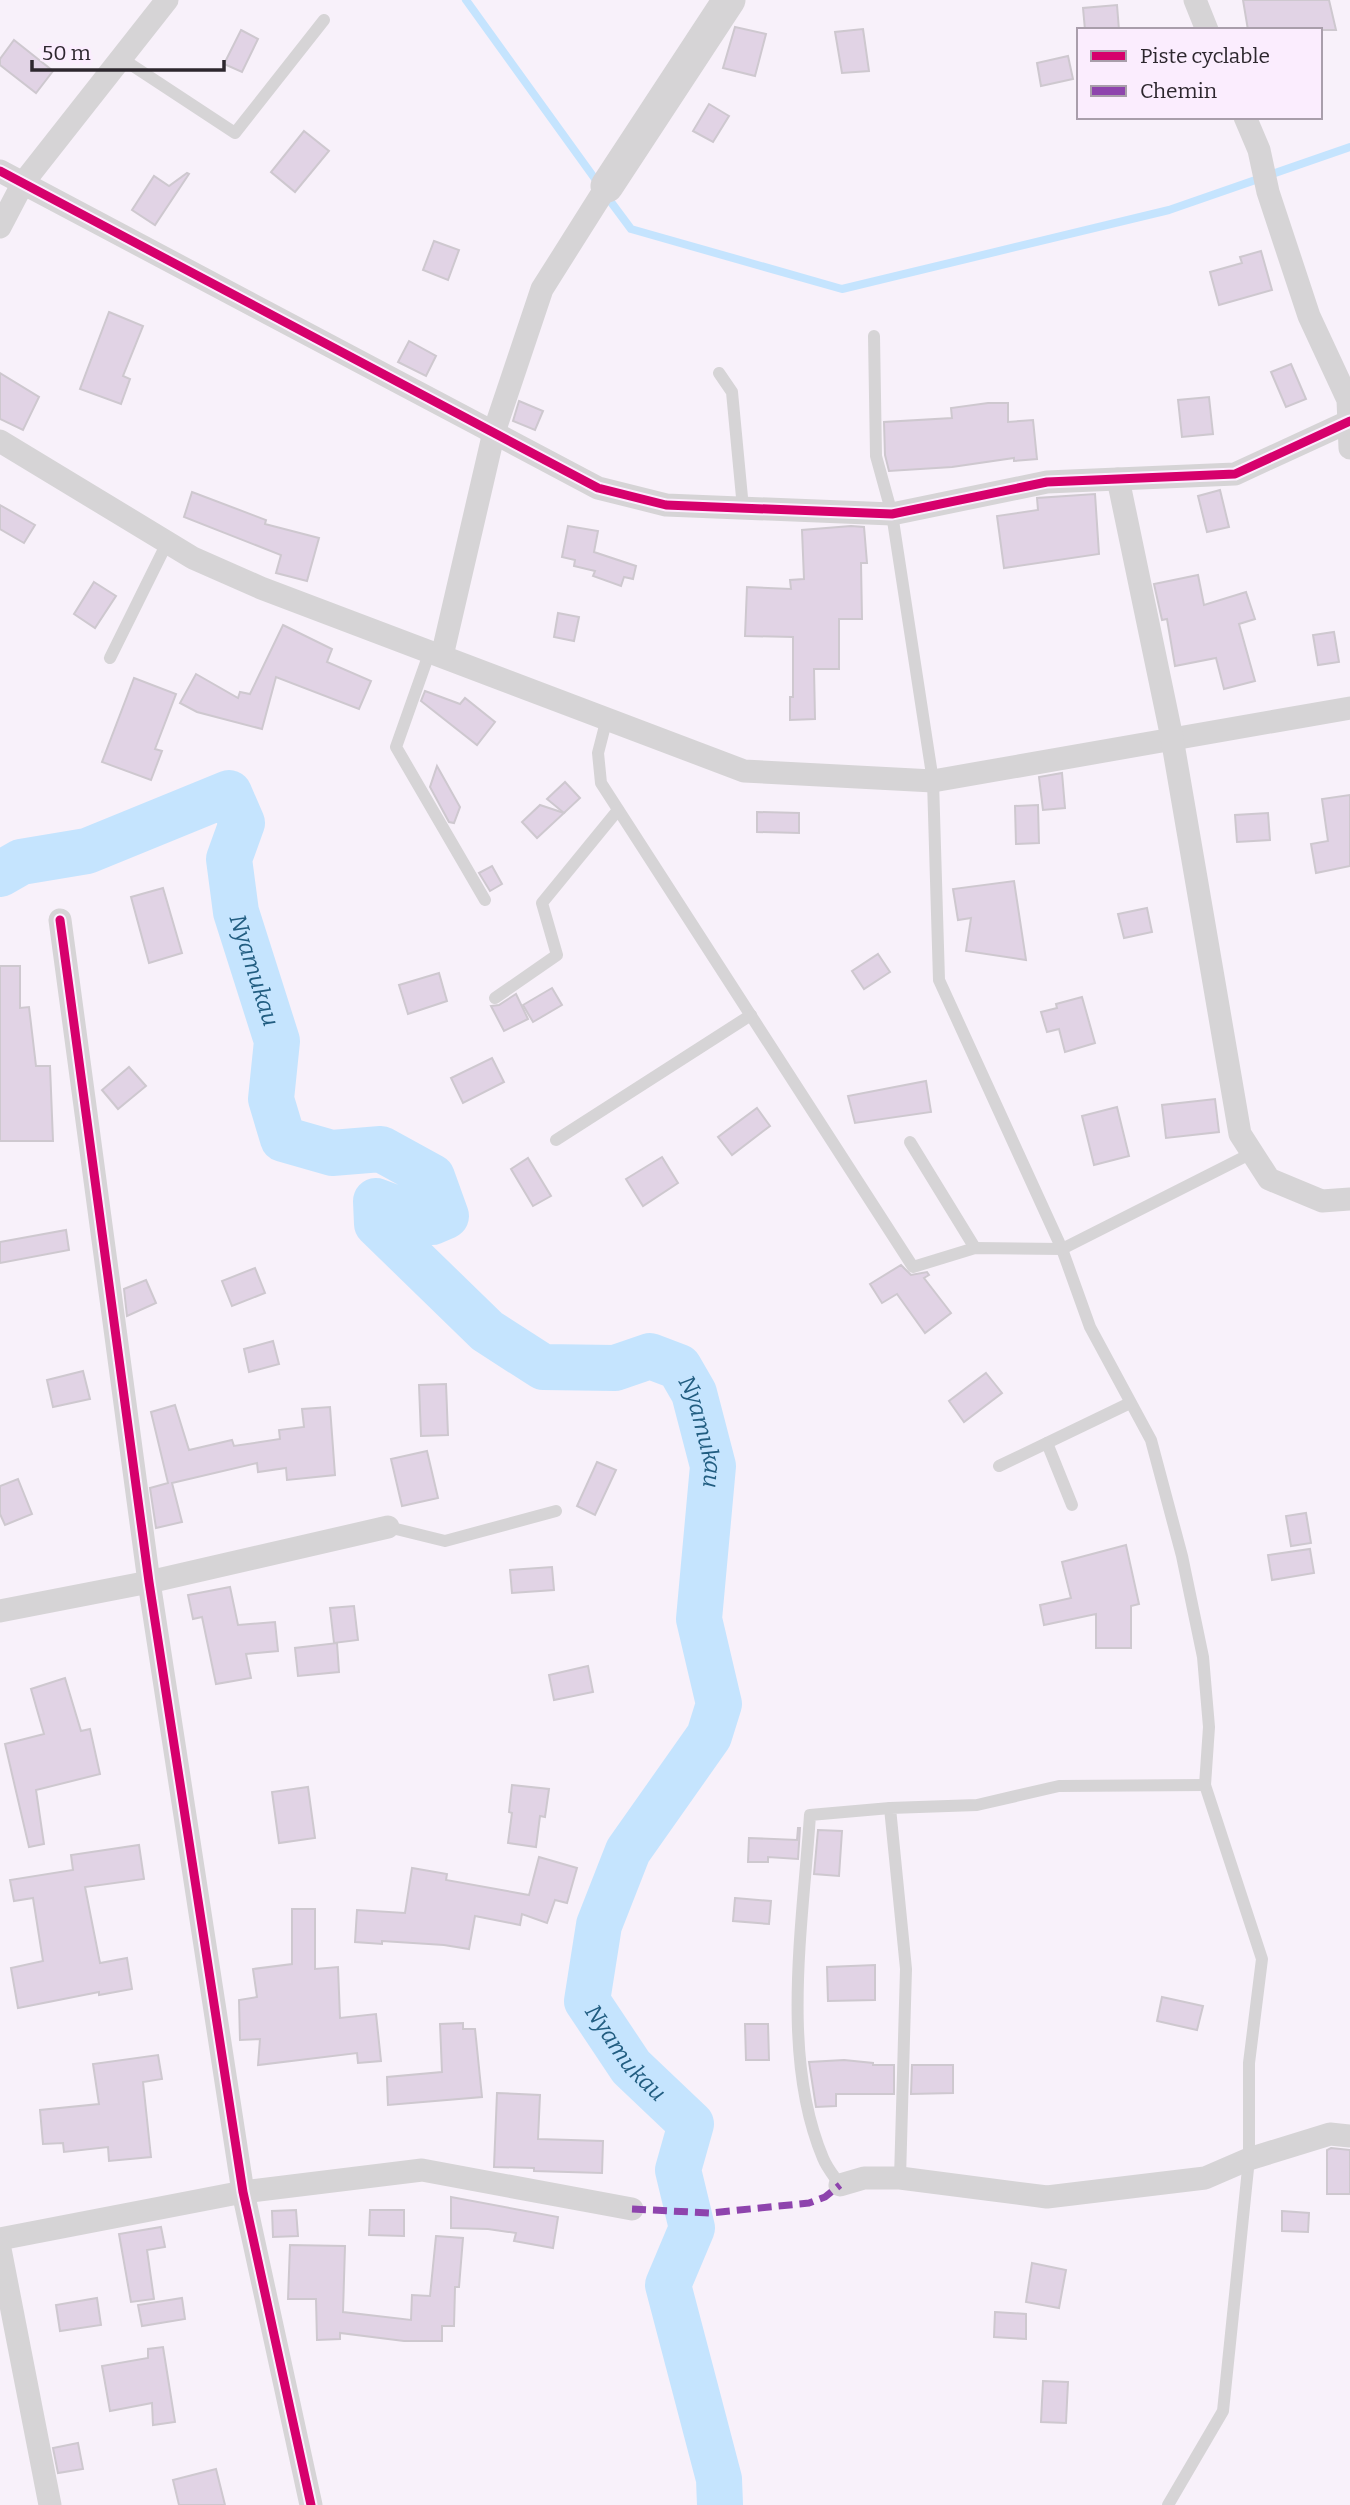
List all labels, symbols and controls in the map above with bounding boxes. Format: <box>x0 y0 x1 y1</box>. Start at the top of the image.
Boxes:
scale bar <box>32 28 224 72</box>
legend <box>1077 28 1322 119</box>
text: 50 m <box>42 40 91 66</box>
text: Piste cyclable <box>1140 43 1270 69</box>
text: Chemin <box>1140 78 1217 104</box>
water label: Nyamukau <box>224 911 285 1030</box>
water label: Nyamukau <box>673 1370 727 1489</box>
water label: Nyamukau <box>579 1999 672 2107</box>

